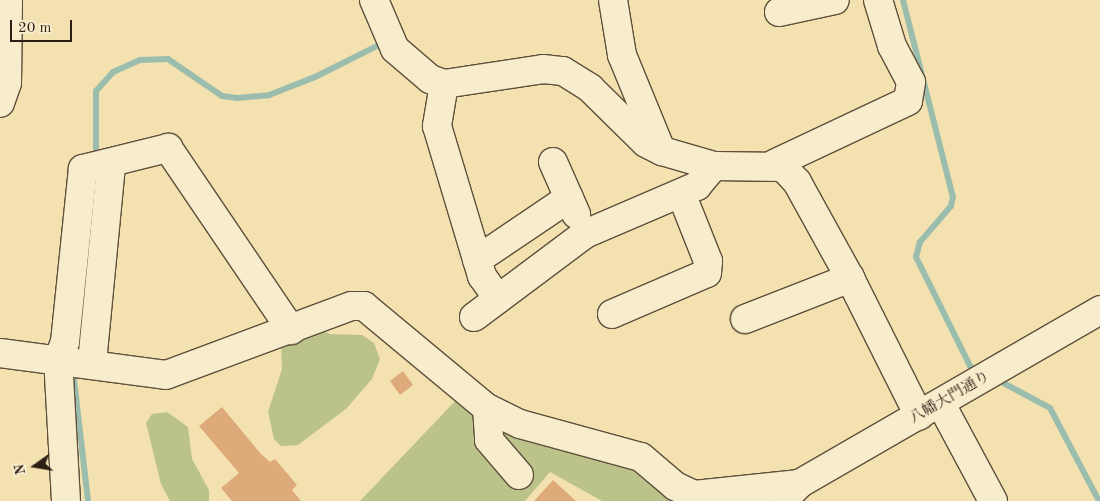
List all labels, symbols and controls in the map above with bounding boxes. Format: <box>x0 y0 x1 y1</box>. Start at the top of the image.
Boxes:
scale bar <box>12 10 75 42</box>
text: 20 m <box>18 21 52 36</box>
street label: 八幡大門通り <box>907 368 993 428</box>
north arrow <box>10 441 60 491</box>
text: N <box>12 463 28 476</box>

